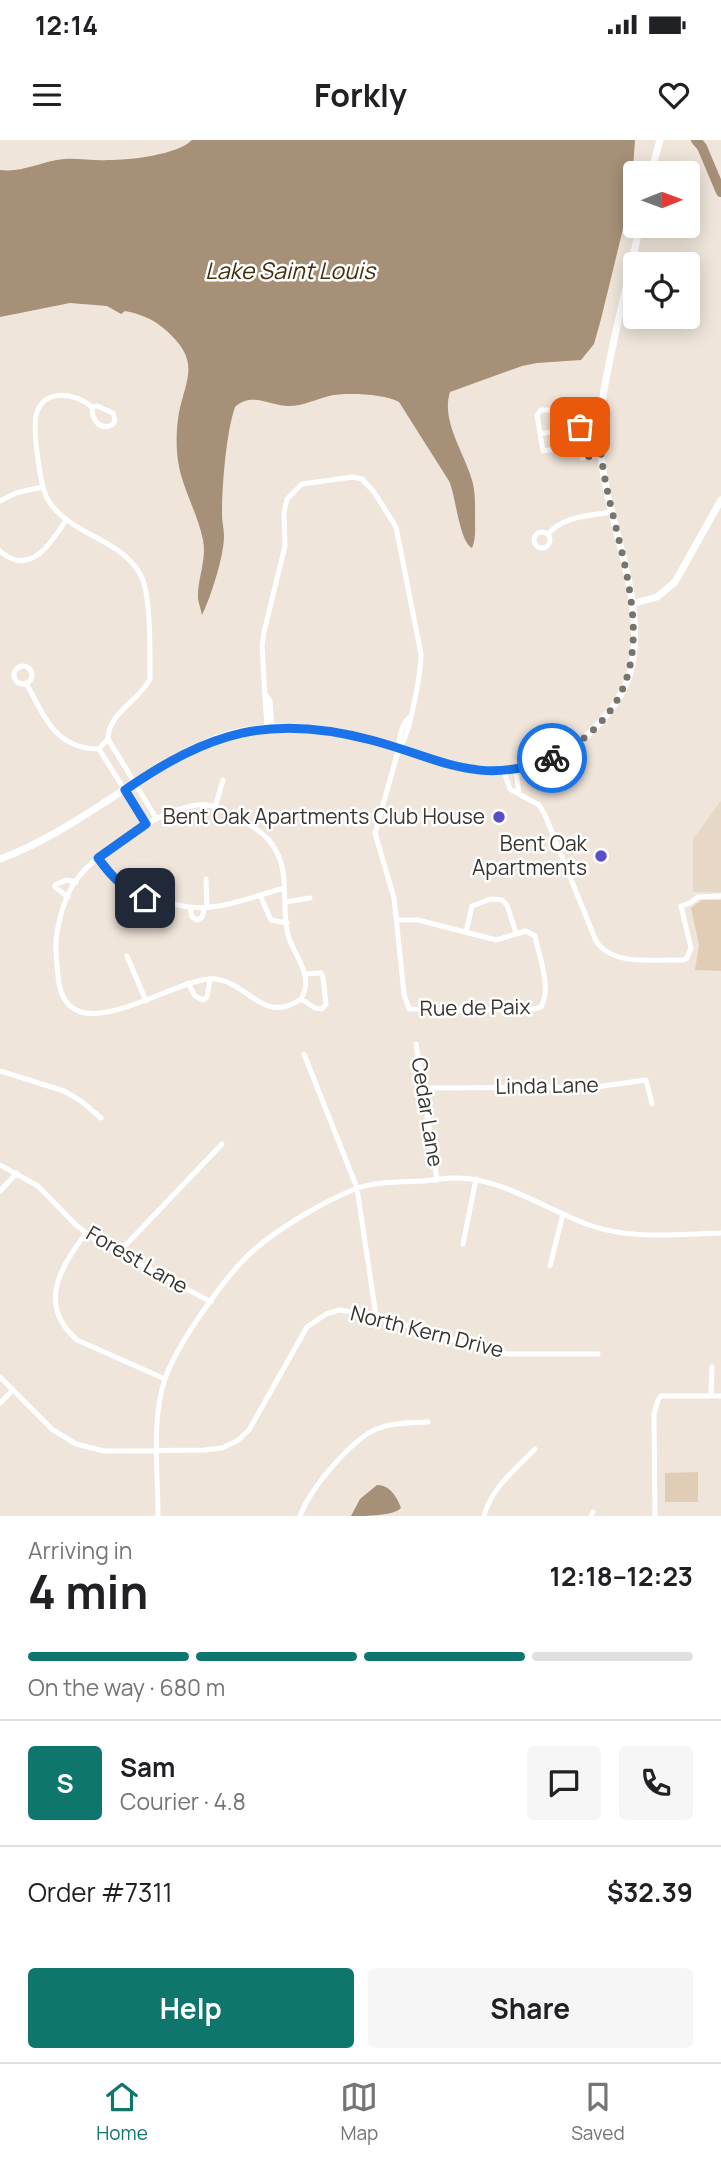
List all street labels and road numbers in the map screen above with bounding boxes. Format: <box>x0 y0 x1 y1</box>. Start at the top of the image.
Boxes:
street label: Rue de Paix <box>419 992 531 1022</box>
street label: Cedar Lane <box>406 1055 450 1168</box>
street label: Linda Lane <box>495 1070 599 1100</box>
street label: Forest Lane <box>82 1219 193 1300</box>
street label: North Kern Drive <box>348 1298 507 1364</box>

